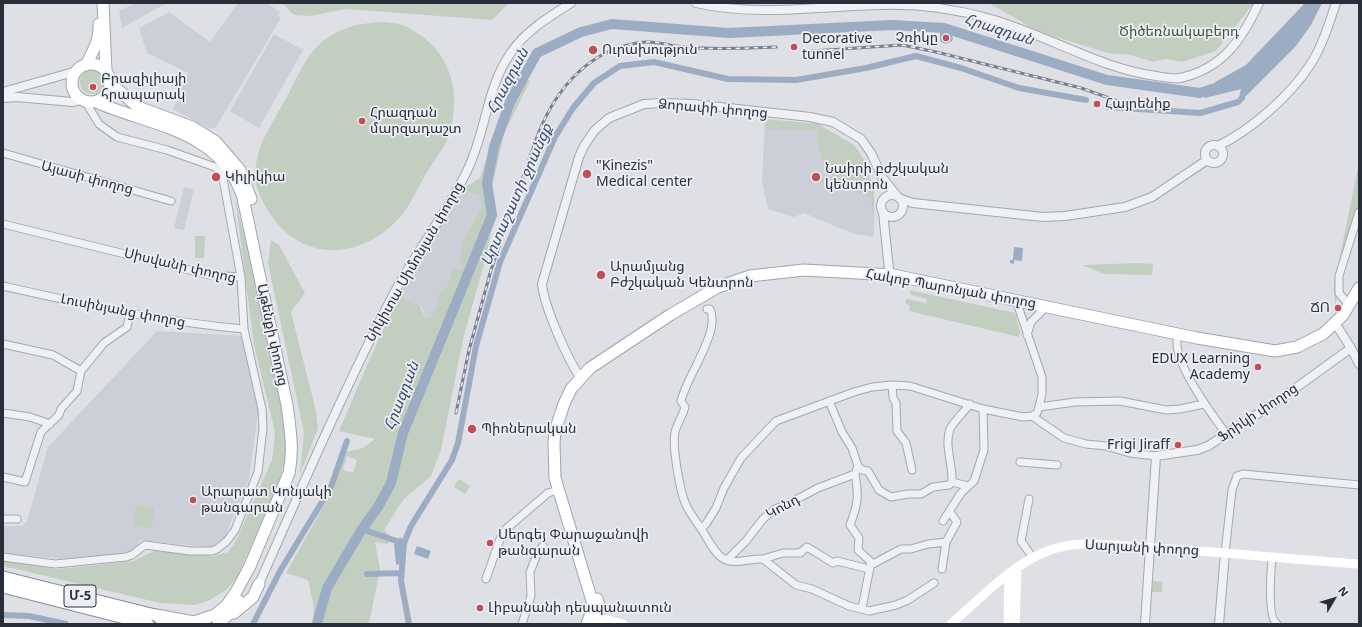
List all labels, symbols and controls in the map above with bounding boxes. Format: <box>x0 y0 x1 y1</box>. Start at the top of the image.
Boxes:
water label: Հրազդան <box>962 10 1036 50</box>
park label: Ծիծեռնակաբերդ <box>1119 24 1239 40</box>
place label: Չռիկը <box>895 30 938 46</box>
place label: Decorative tunnel <box>802 31 872 64</box>
marker: Չռիկը <box>941 33 951 43</box>
place label: Ուրախություն <box>602 42 698 58</box>
marker: Decorative tunnel <box>789 42 799 52</box>
marker: Ուրախություն <box>587 44 599 56</box>
water label: Հրազդան <box>483 45 533 117</box>
place label: Բրազիլիայի հրապարակ <box>101 71 186 104</box>
marker: Բրազիլիայի հրապարակ <box>88 82 98 92</box>
street label: Ձորափի փողոց <box>658 96 768 122</box>
place label: Հայրենիք <box>1105 96 1171 112</box>
marker: Հայրենիք <box>1092 99 1102 109</box>
place label: Հրազդան մարզադաշտ <box>370 105 462 138</box>
marker: Հրազդան մարզադաշտ <box>357 116 367 126</box>
water label: Արտաշատի ջրանցք <box>478 121 556 269</box>
street label: Այասի փողոց <box>39 158 135 198</box>
place label: "Kinezis" Medical center <box>596 158 693 190</box>
place label: Նաիրի բժշկական կենտրոն <box>825 161 949 194</box>
marker: "Kinezis" Medical center <box>581 168 593 180</box>
place label: Կիլիկիա <box>225 169 285 185</box>
marker: Կիլիկիա <box>210 171 222 183</box>
marker: Նաիրի բժշկական կենտրոն <box>810 171 822 183</box>
street label: Նիկիտա Սիմոնյան փողոց <box>362 179 468 345</box>
street label: Սիսվանի փողոց <box>122 245 238 287</box>
place label: Արամյանց Բժշկական Կենտրոն <box>610 259 753 292</box>
street label: Հակոբ Պարոնյան փողոց <box>864 266 1038 312</box>
marker: Արամյանց Բժշկական Կենտրոն <box>595 269 607 281</box>
street label: Աթենքի փողոց <box>253 282 291 388</box>
street label: Լուսինյանց փողոց <box>59 291 187 331</box>
place label: ՃՈ <box>1310 300 1330 316</box>
marker: ՃՈ <box>1333 303 1343 313</box>
place label: EDUX Learning Academy <box>1152 351 1250 384</box>
water label: Հրազդան <box>381 359 423 433</box>
marker: EDUX Learning Academy <box>1253 362 1263 372</box>
street label: Ֆրիկի փողոց <box>1215 380 1301 446</box>
place label: Պիոներական <box>481 421 576 437</box>
marker: Պիոներական <box>466 423 478 435</box>
place label: Frigi Jiraff <box>1107 437 1170 453</box>
marker: Frigi Jiraff <box>1173 440 1183 450</box>
place label: Արարատ Կոնյակի թանգարան <box>201 484 332 516</box>
street label: Կոնդ <box>763 491 803 523</box>
marker: Արարատ Կոնյակի թանգարան <box>188 495 198 505</box>
place label: Սերգեյ Փարաջանովի թանգարան <box>498 527 649 560</box>
street label: Սարյանի փողոց <box>1084 537 1200 559</box>
marker: Սերգեյ Փարաջանովի թանգարան <box>485 538 495 548</box>
north arrow <box>1314 579 1354 619</box>
text: N <box>1335 583 1353 599</box>
road number: Մ-5 <box>64 585 96 607</box>
place label: Լիբանանի դեսպանատուն <box>488 600 672 616</box>
marker: Լիբանանի դեսպանատուն <box>475 603 485 613</box>

